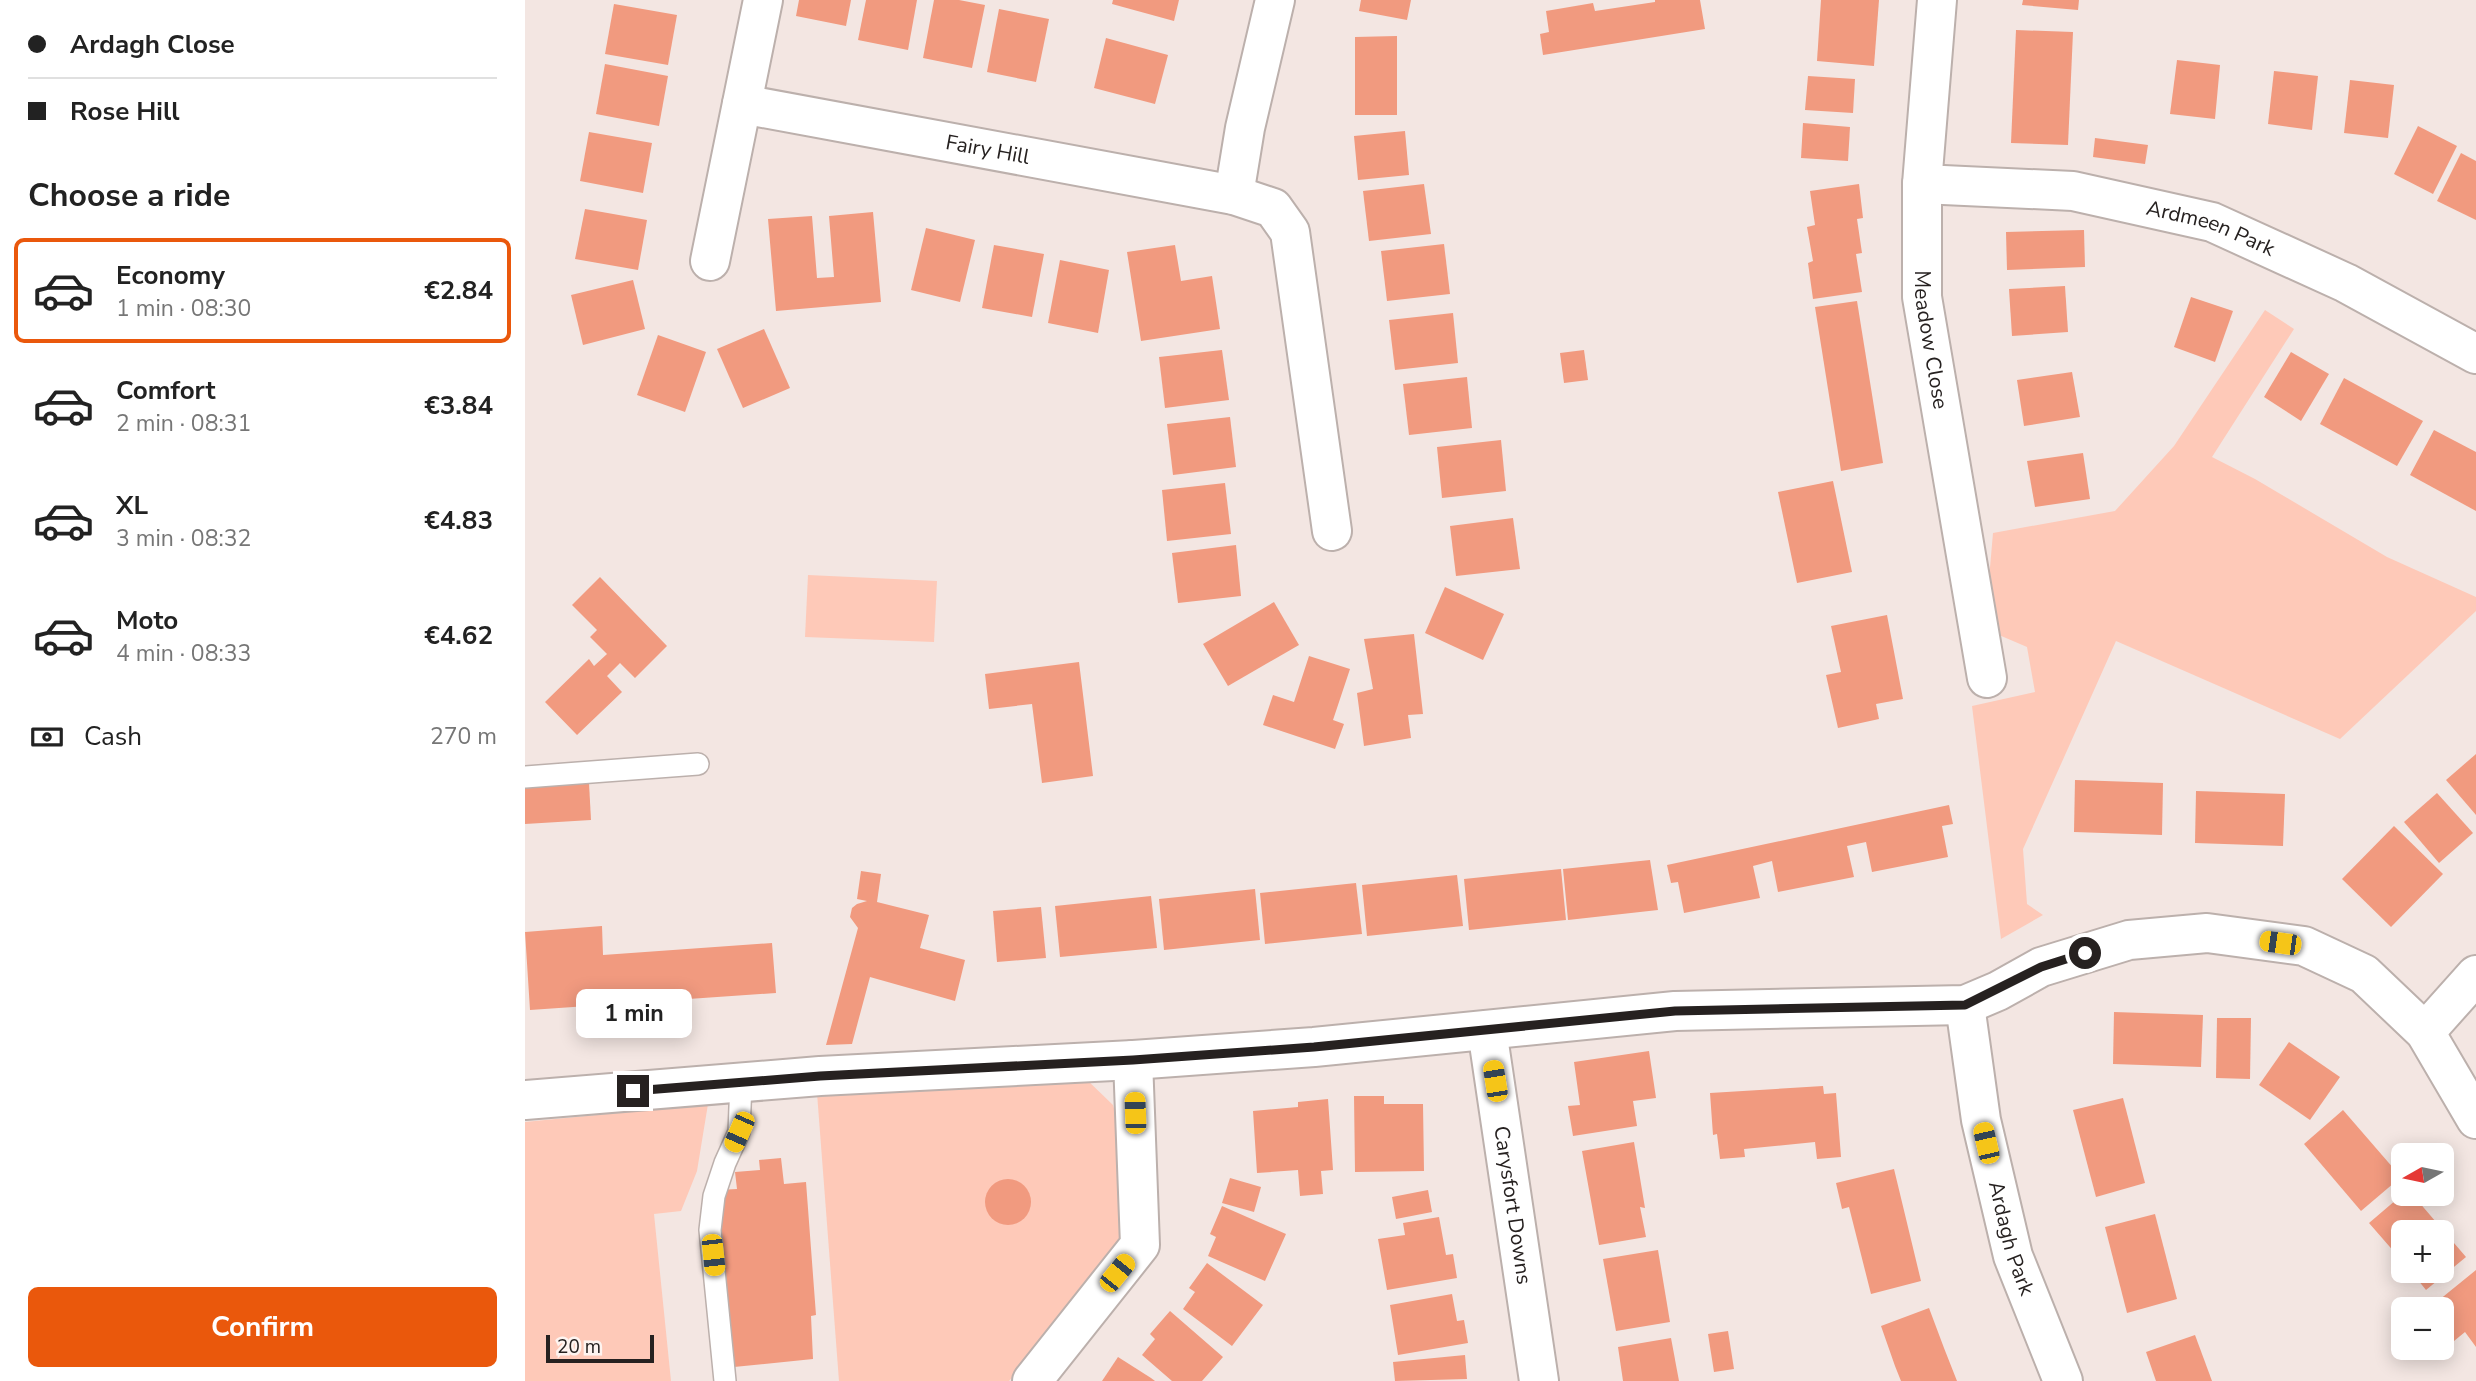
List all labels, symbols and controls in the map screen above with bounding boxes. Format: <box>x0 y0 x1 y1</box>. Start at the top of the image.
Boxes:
text: Ardagh Close <box>70 27 235 62</box>
text: Rose Hill <box>70 94 180 129</box>
street label: Fairy Hill <box>944 128 1033 171</box>
text: Choose a ride <box>28 174 230 217</box>
street label: Ardmeen Park <box>2144 194 2280 263</box>
text: Economy <box>116 258 225 293</box>
icon: car <box>32 259 95 322</box>
street label: Meadow Close <box>1908 270 1955 411</box>
text: €2.84 <box>424 273 493 308</box>
text: 1 min · 08:30 <box>116 293 251 324</box>
text: Comfort <box>116 373 216 408</box>
icon: car <box>32 374 95 437</box>
text: €3.84 <box>424 388 493 423</box>
text: 2 min · 08:31 <box>116 408 251 439</box>
text: XL <box>116 488 148 523</box>
icon: car <box>32 489 95 552</box>
text: €4.83 <box>424 503 493 538</box>
text: 3 min · 08:32 <box>116 523 251 554</box>
text: Moto <box>116 603 178 638</box>
icon: car <box>32 604 95 667</box>
text: €4.62 <box>424 618 493 653</box>
text: 4 min · 08:33 <box>116 638 251 669</box>
icon: cash <box>28 718 66 756</box>
text: Cash <box>84 719 142 754</box>
text: 270 m <box>430 721 497 752</box>
car <box>2258 930 2303 956</box>
route start <box>2069 937 2101 969</box>
callout: 1 min <box>575 990 691 1038</box>
text: 1 min <box>604 998 664 1029</box>
car <box>1482 1059 1509 1103</box>
route end <box>617 1075 649 1107</box>
car <box>1124 1092 1147 1134</box>
car <box>721 1109 758 1155</box>
car <box>1972 1120 2001 1166</box>
street label: Carysfort Downs <box>1487 1124 1539 1286</box>
north arrow <box>2391 1143 2453 1206</box>
map controls <box>2391 1143 2454 1360</box>
street label: Ardagh Park <box>1982 1178 2041 1300</box>
button: + <box>2391 1220 2454 1283</box>
car <box>701 1233 726 1277</box>
car <box>1096 1250 1139 1296</box>
button: Confirm <box>28 1287 497 1367</box>
button: − <box>2391 1297 2454 1360</box>
scale bar <box>546 1332 655 1364</box>
text: 20 m <box>557 1334 601 1360</box>

